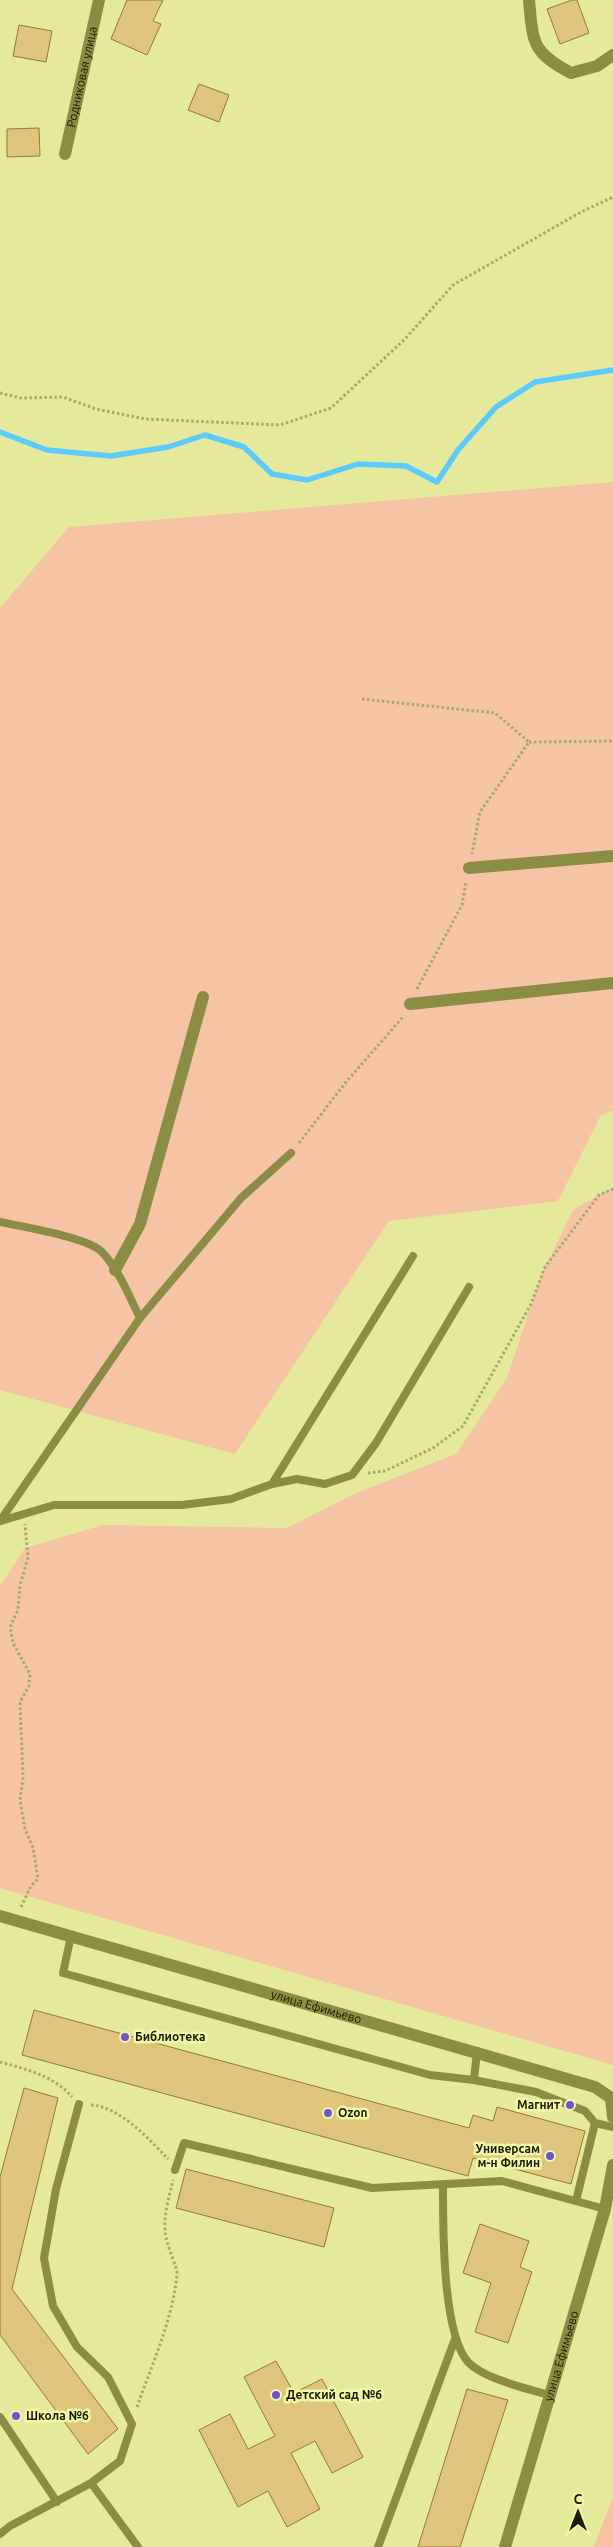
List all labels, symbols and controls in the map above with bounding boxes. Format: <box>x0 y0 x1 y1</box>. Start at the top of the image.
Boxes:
street label: Родниковая улица <box>64 25 99 129</box>
street label: улица Ефимьево <box>269 1987 363 2026</box>
place label: Библиотека <box>135 2030 205 2043</box>
marker: Библиотека <box>119 2031 131 2043</box>
place label: Магнит <box>517 2098 560 2111</box>
marker: Магнит <box>564 2099 576 2111</box>
place label: Ozon <box>338 2106 367 2119</box>
marker: Ozon <box>322 2107 334 2119</box>
place label: Универсам м-н Филин <box>476 2142 540 2169</box>
marker: Универсам м-н Филин <box>544 2150 556 2162</box>
street label: улица Ефимьево <box>541 2309 581 2403</box>
place label: Детский сад №6 <box>286 2388 382 2401</box>
marker: Детский сад №6 <box>270 2389 282 2401</box>
place label: Школа №6 <box>26 2409 89 2422</box>
marker: Школа №6 <box>10 2410 22 2422</box>
north arrow <box>553 2487 603 2537</box>
text: С <box>574 2491 583 2507</box>

